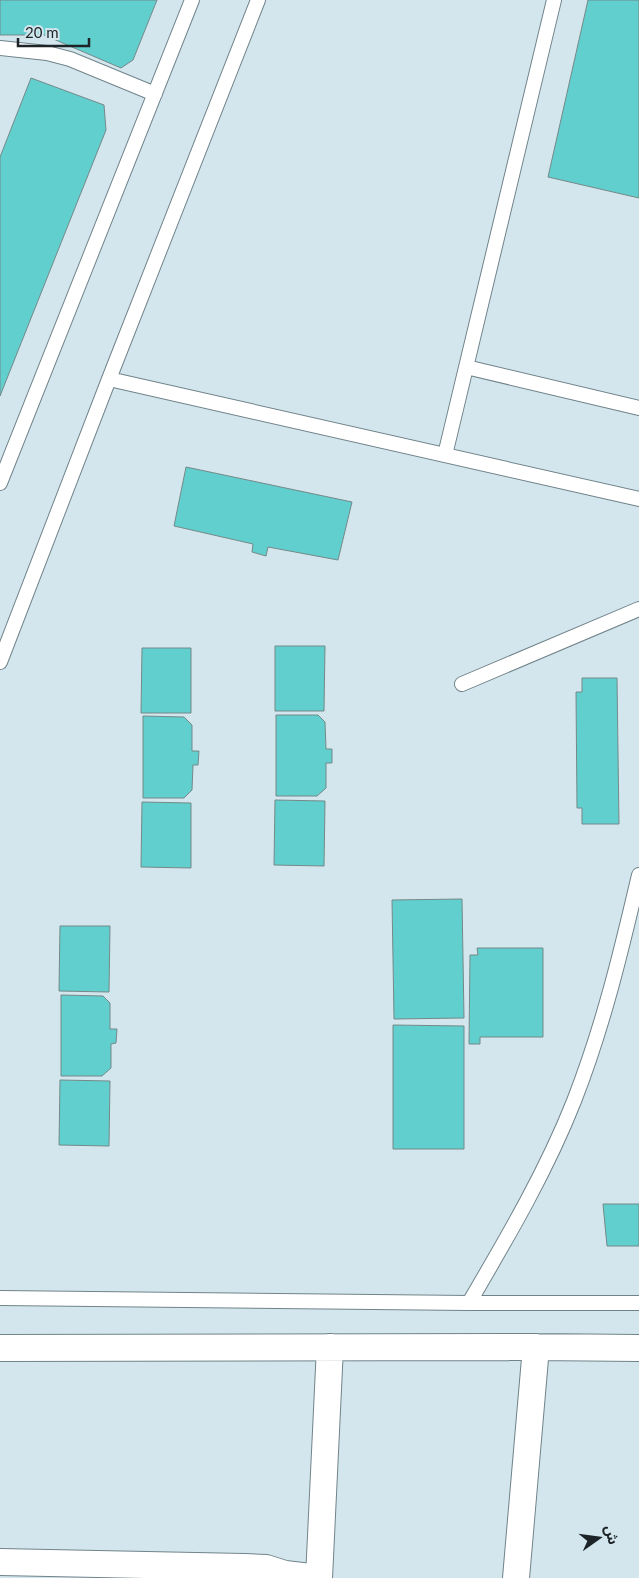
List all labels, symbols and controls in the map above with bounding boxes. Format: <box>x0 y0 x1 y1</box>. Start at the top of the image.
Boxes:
scale bar <box>18 15 89 47</box>
text: 20 m <box>25 23 59 41</box>
north arrow <box>574 1513 624 1563</box>
text: ش <box>602 1523 623 1546</box>

